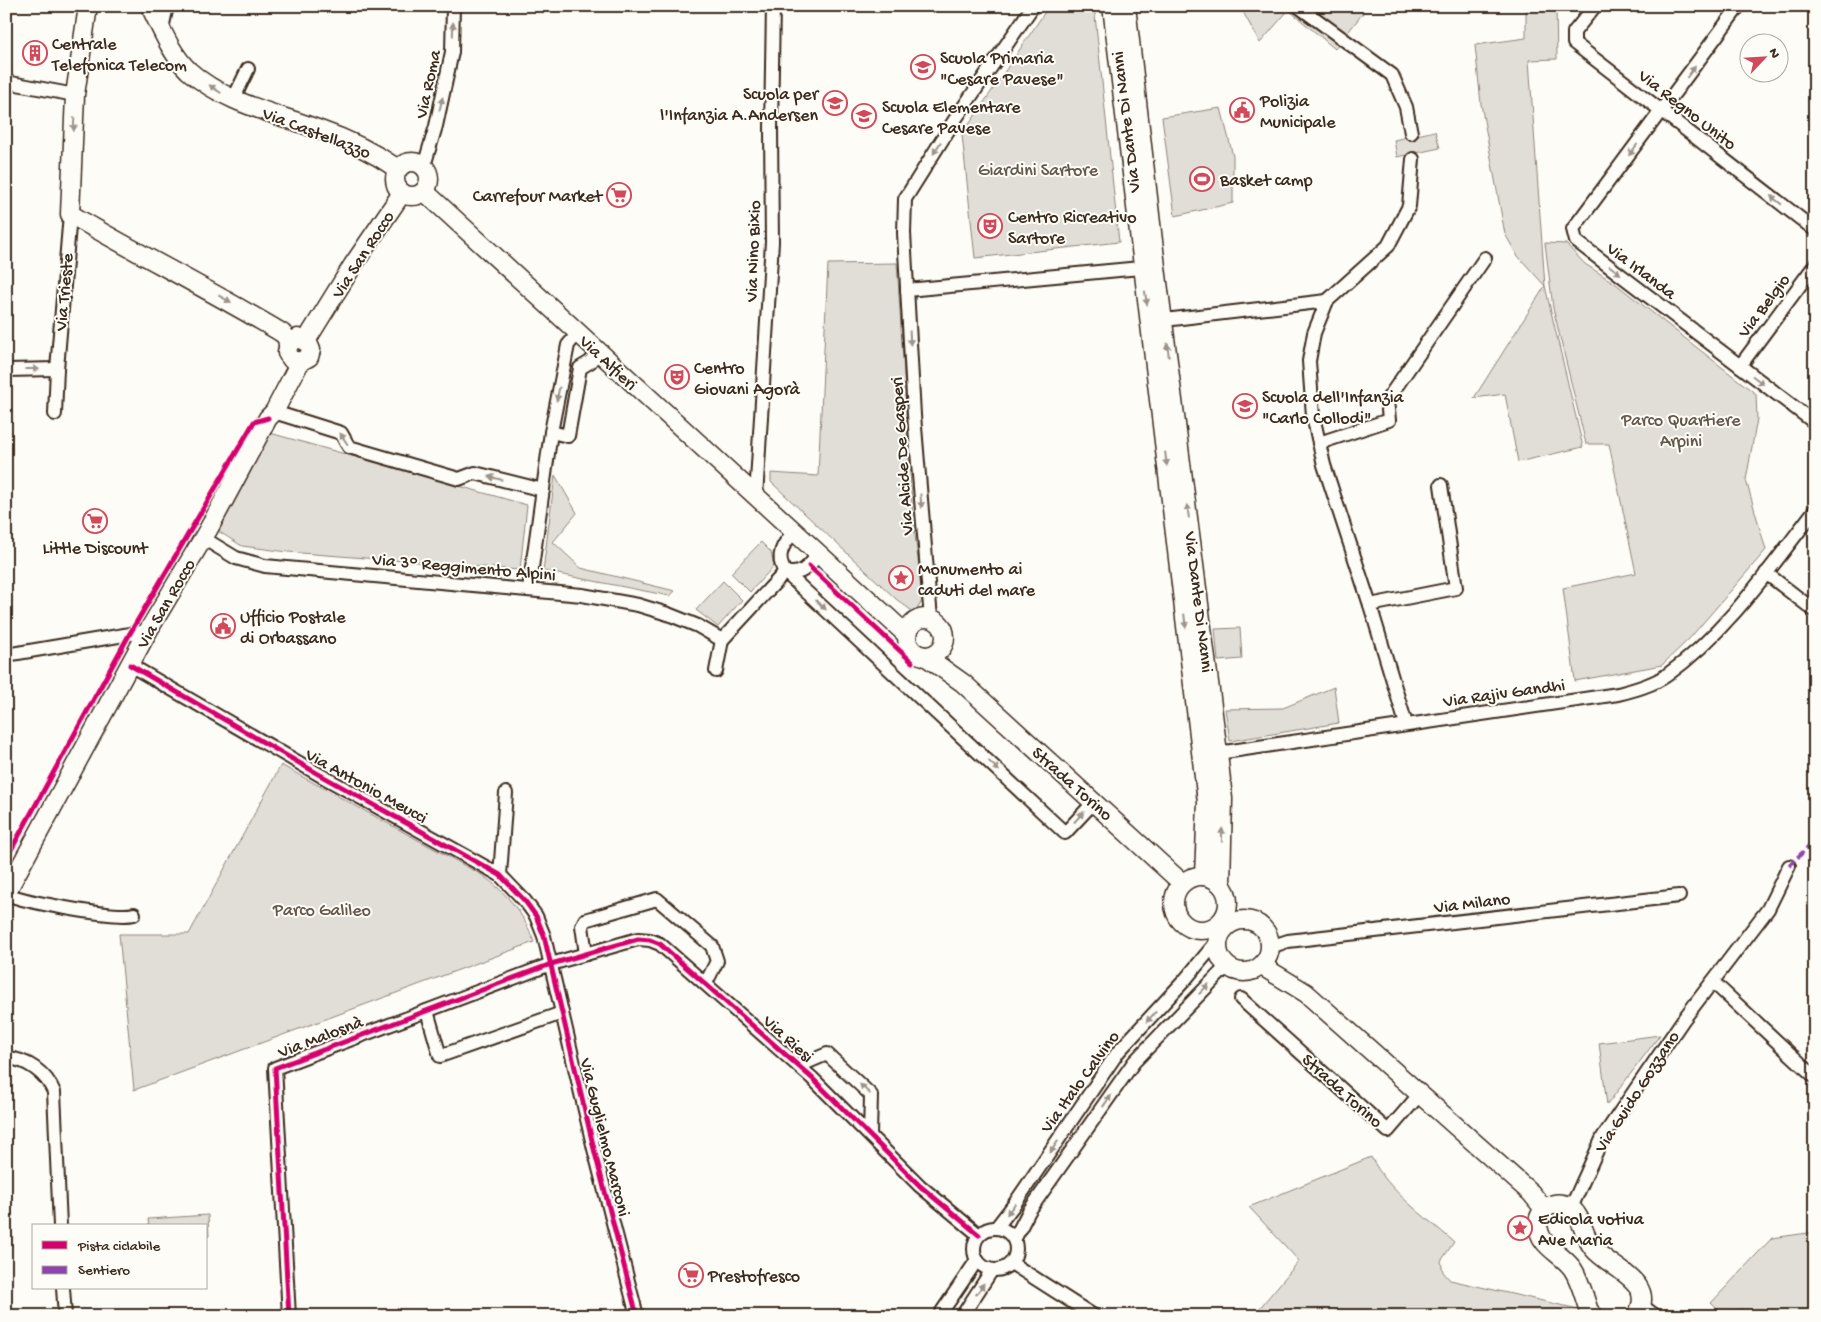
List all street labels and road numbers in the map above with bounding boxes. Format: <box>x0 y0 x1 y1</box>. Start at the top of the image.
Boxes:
street label: Via Roma <box>412 47 447 122</box>
street label: Via Dante Di Nanni <box>1108 50 1147 194</box>
street label: Via Regno Unito <box>1632 66 1740 156</box>
street label: Via Castellazzo <box>258 104 373 165</box>
street label: Via Nino Bixio <box>742 200 767 303</box>
street label: Via San Rocco <box>328 208 400 304</box>
street label: Via Irlanda <box>1601 238 1680 306</box>
street label: Via Trieste <box>52 252 79 333</box>
street label: Via Belgio <box>1734 271 1796 343</box>
street label: Via Alfieri <box>573 331 641 396</box>
street label: Via Alcide De Gasperi <box>887 376 920 537</box>
street label: Via Dante Di Nanni <box>1178 530 1217 674</box>
street label: Via 3° Reggimento Alpini <box>370 550 557 587</box>
street label: Via San Rocco <box>133 556 201 654</box>
street label: Via Rajiv Gandhi <box>1441 676 1567 714</box>
street label: Strada Torino <box>1027 743 1116 827</box>
street label: Via Antonio Meucci <box>300 744 431 829</box>
street label: Via Milano <box>1432 889 1512 920</box>
street label: Via Riesi <box>757 1011 817 1068</box>
street label: Via Malosnà <box>275 1012 367 1064</box>
street label: Via Italo Calvino <box>1036 1027 1125 1138</box>
street label: Via Guido Gozzano <box>1590 1028 1685 1158</box>
street label: Strada Torino <box>1297 1050 1386 1134</box>
street label: Via Guglielmo Marconi <box>573 1055 633 1219</box>

